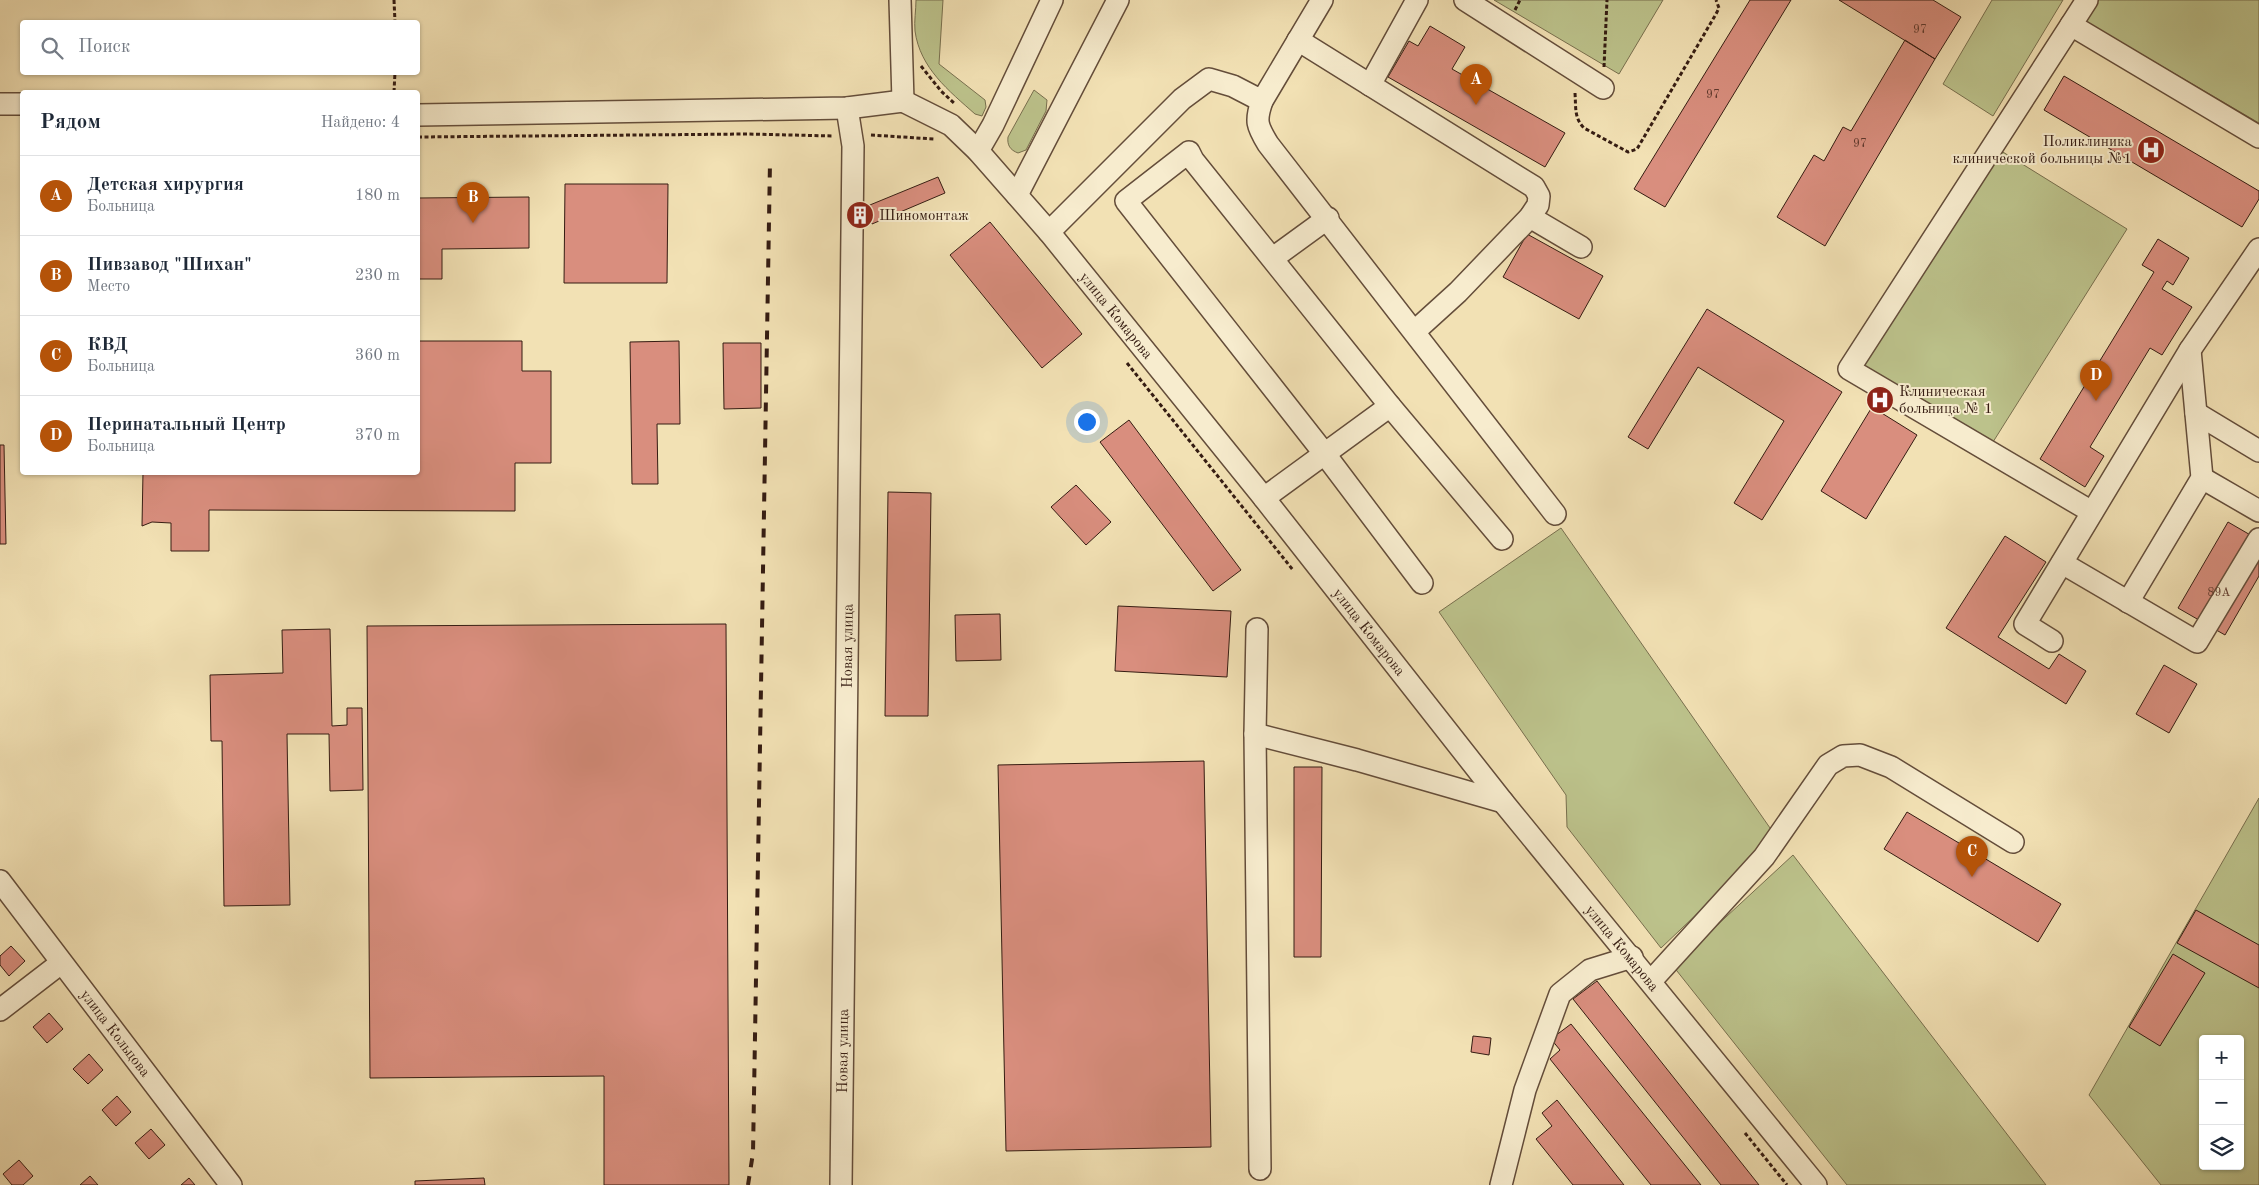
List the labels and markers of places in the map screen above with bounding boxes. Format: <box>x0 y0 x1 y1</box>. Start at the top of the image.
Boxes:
pin: A <box>1460 64 1492 105</box>
place label: Поликлиника клинической больницы №1 <box>1952 135 2133 167</box>
hospital icon: Поликлиника клинической больницы №1 <box>2136 135 2166 165</box>
pin: B <box>457 182 489 223</box>
building icon: Шиномонтаж <box>845 200 875 230</box>
place label: Шиномонтаж <box>879 209 969 224</box>
pin: D <box>2080 360 2112 401</box>
hospital icon: Клиническая больница № 1 <box>1865 385 1895 415</box>
place label: Клиническая больница № 1 <box>1899 385 1993 417</box>
pin: C <box>1956 836 1988 877</box>

